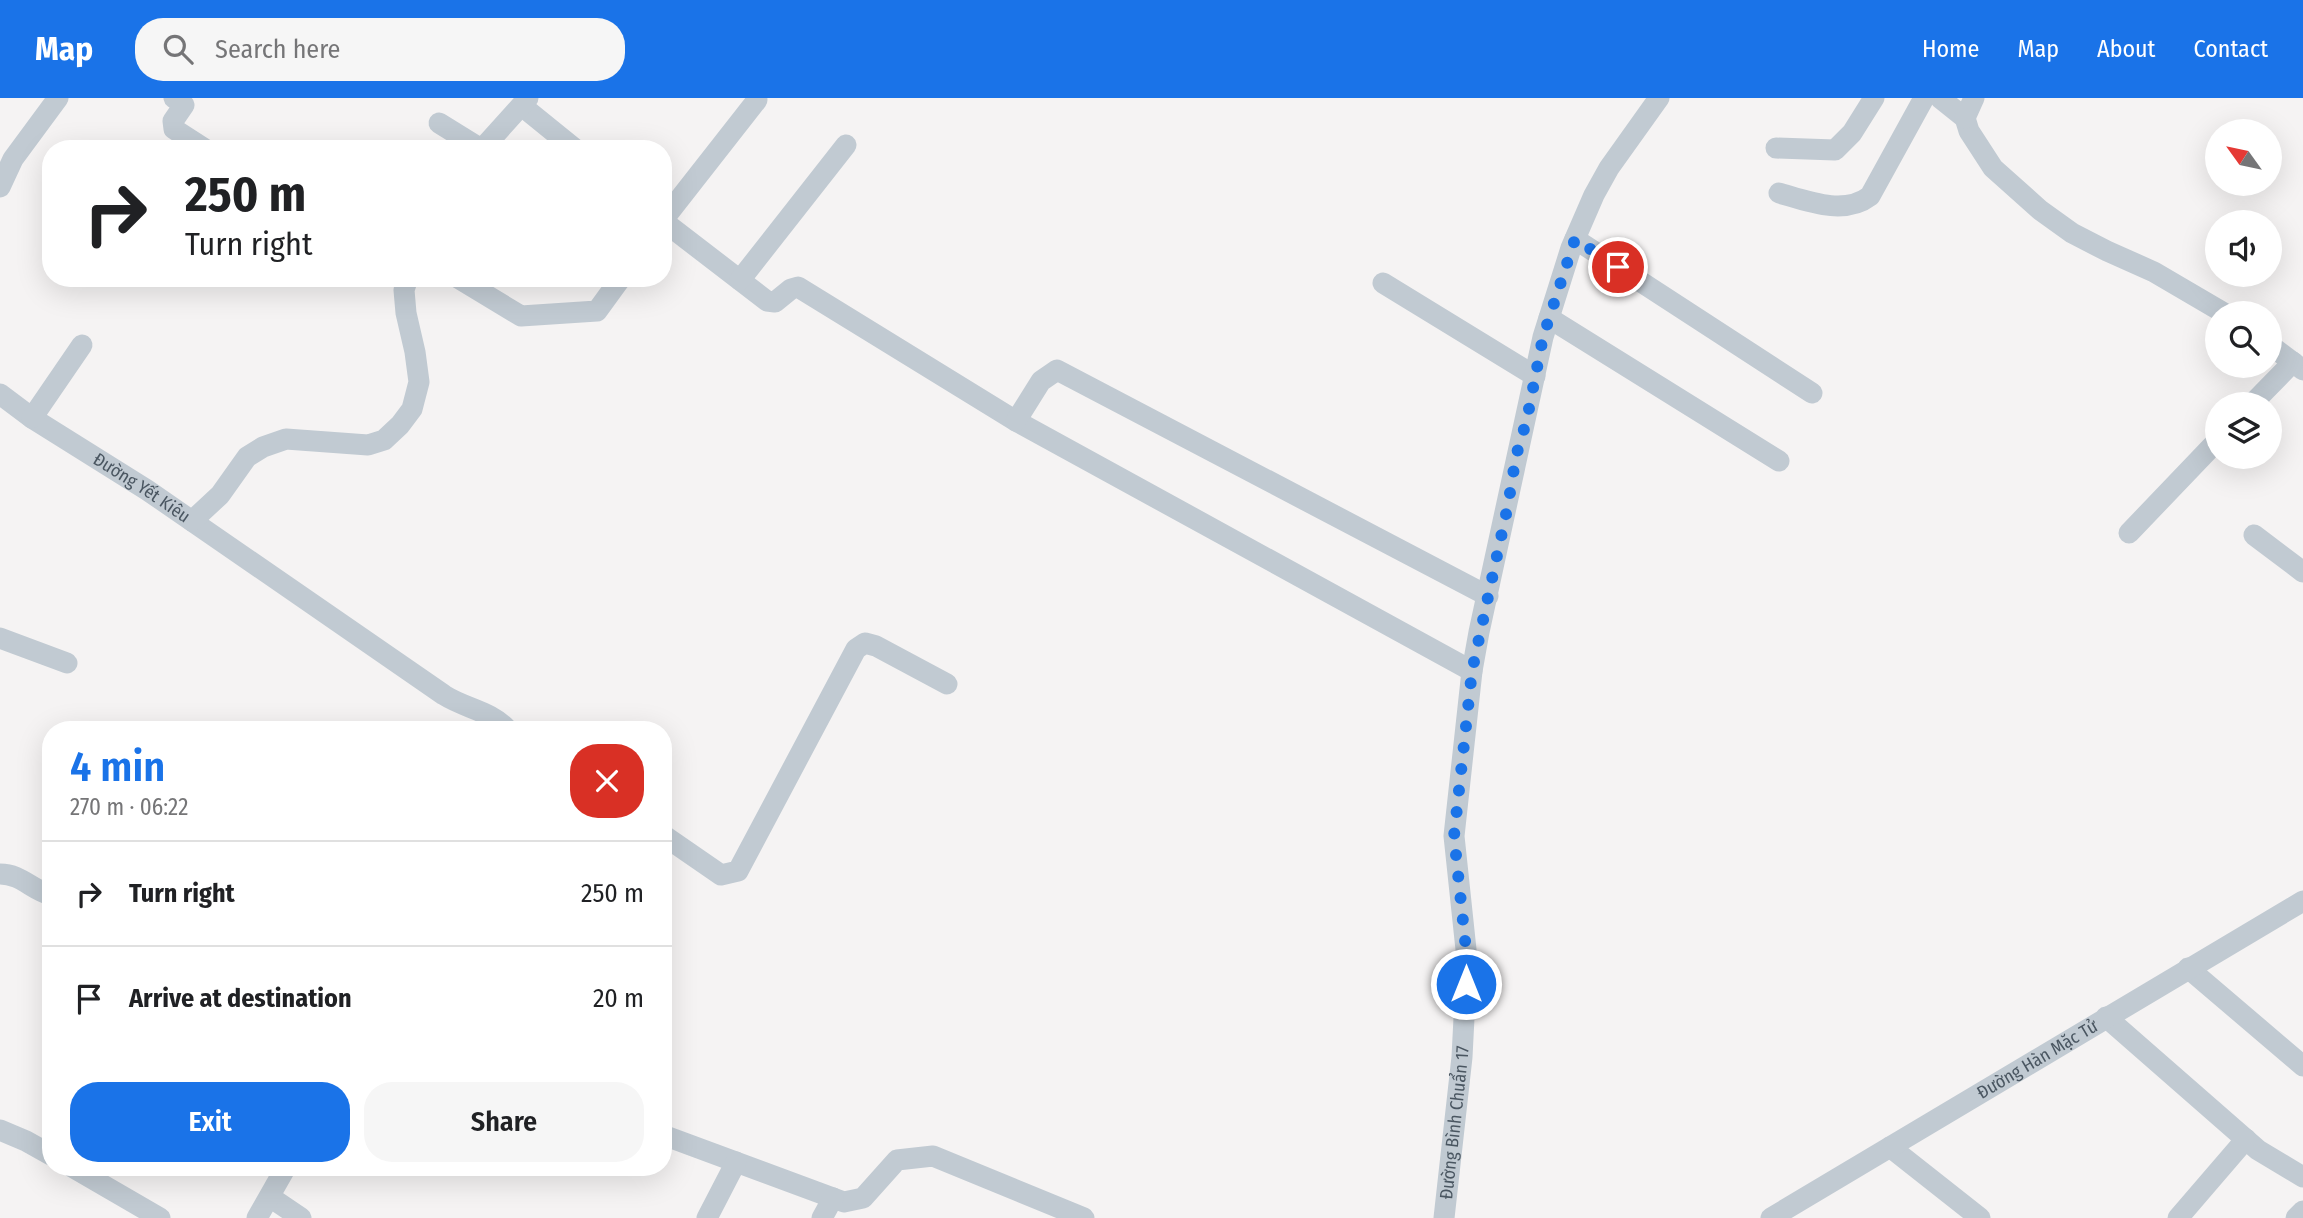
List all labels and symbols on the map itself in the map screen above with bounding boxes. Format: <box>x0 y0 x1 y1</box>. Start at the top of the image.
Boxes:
north arrow <box>2205 119 2282 196</box>
pin <box>1588 237 1648 297</box>
street label: Đường Yết Kiêu <box>89 448 194 528</box>
position arrow <box>1429 947 1503 1021</box>
street label: Đường Hàn Mặc Tử <box>1973 1015 2102 1104</box>
street label: Đường Bình Chuẩn 17 <box>1435 1045 1474 1201</box>

